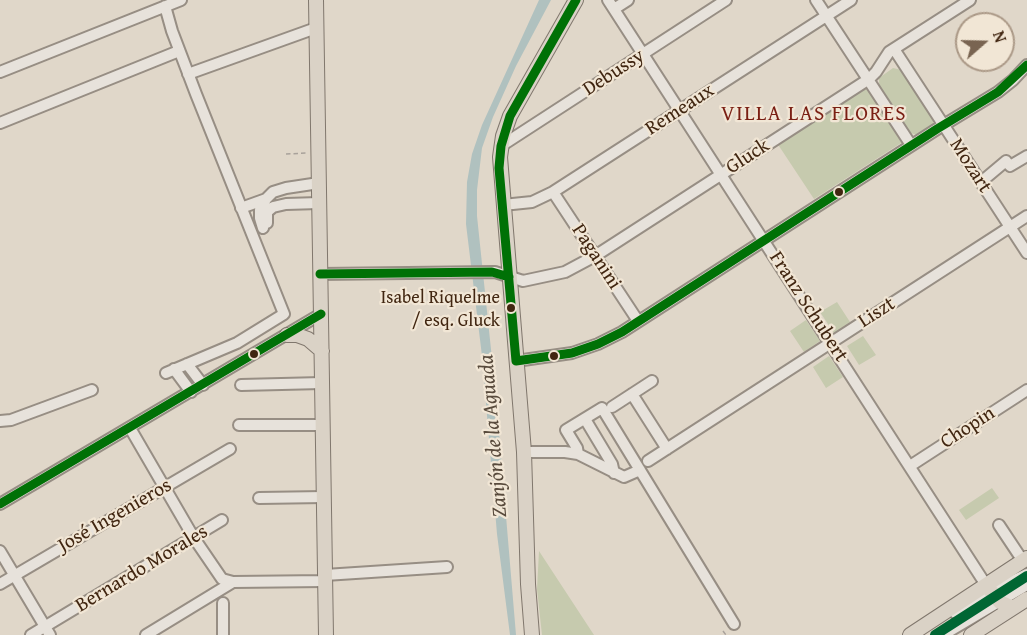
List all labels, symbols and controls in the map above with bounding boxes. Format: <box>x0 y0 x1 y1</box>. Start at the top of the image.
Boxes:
north arrow <box>955 12 1015 72</box>
text: N <box>987 27 1013 46</box>
street label: Debussy <box>579 44 649 102</box>
street label: Remeaux <box>641 79 719 141</box>
district label: VILLA LAS FLORES <box>721 102 907 128</box>
street label: Gluck <box>722 134 774 180</box>
street label: Mozart <box>944 134 996 198</box>
unlabelled marker <box>833 186 845 198</box>
street label: Paganini <box>566 220 626 294</box>
street label: Franz Schubert <box>763 247 853 367</box>
place label: Isabel Riquelme / esq. Gluck <box>381 287 500 330</box>
street label: Liszt <box>854 292 900 334</box>
marker: Isabel Riquelme / esq. Gluck <box>505 302 517 314</box>
unlabelled marker <box>248 348 260 360</box>
unlabelled marker <box>548 350 560 362</box>
water label: Zanjón de la Aguada <box>474 353 514 519</box>
street label: Chopin <box>936 402 1000 454</box>
street label: José Ingenieros <box>54 474 176 558</box>
street label: Bernardo Morales <box>72 520 212 618</box>

